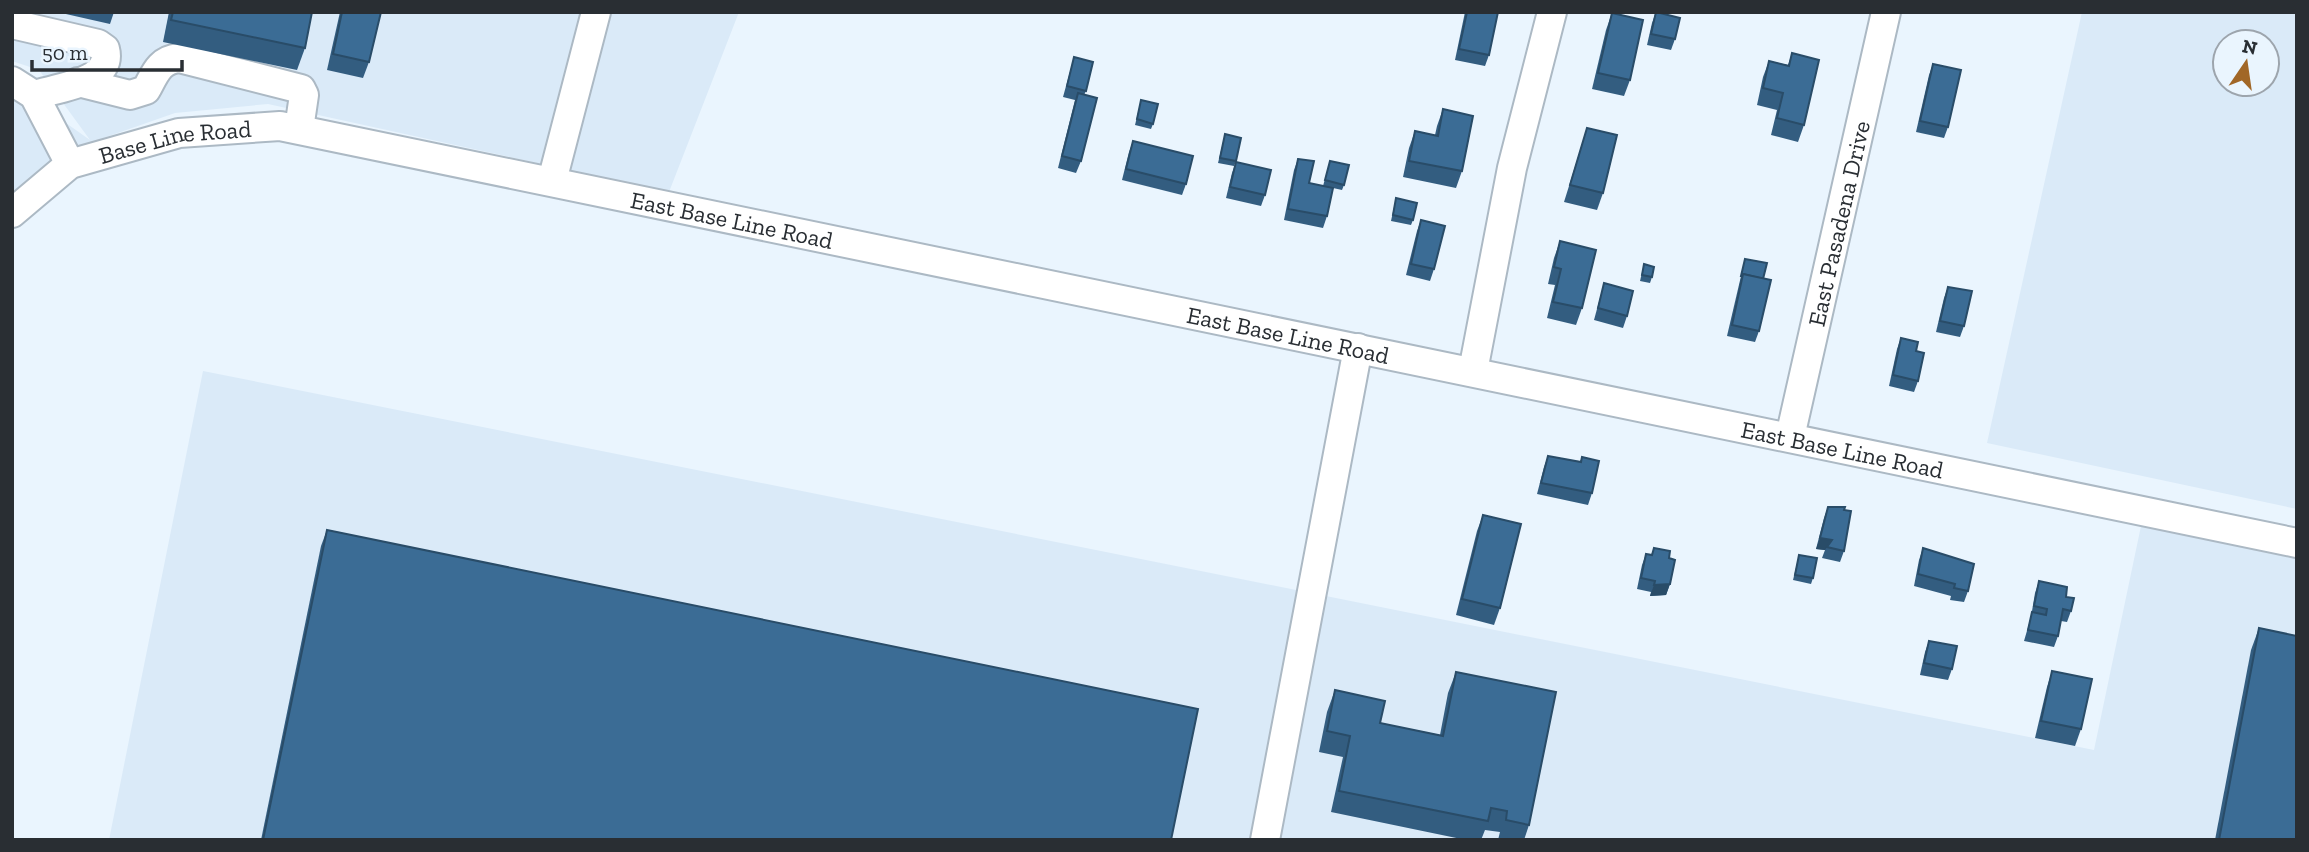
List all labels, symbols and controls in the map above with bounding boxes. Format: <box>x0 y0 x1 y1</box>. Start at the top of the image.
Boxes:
scale bar <box>32 28 182 72</box>
north arrow <box>2211 28 2281 98</box>
text: N <box>2240 34 2259 60</box>
text: 50 m <box>42 40 88 65</box>
street label: Base Line Road <box>95 114 252 170</box>
street label: East Pasadena Drive <box>1801 118 1876 329</box>
street label: East Base Line Road <box>628 184 836 254</box>
street label: East Base Line Road <box>1184 299 1392 369</box>
street label: East Base Line Road <box>1739 414 1946 484</box>

